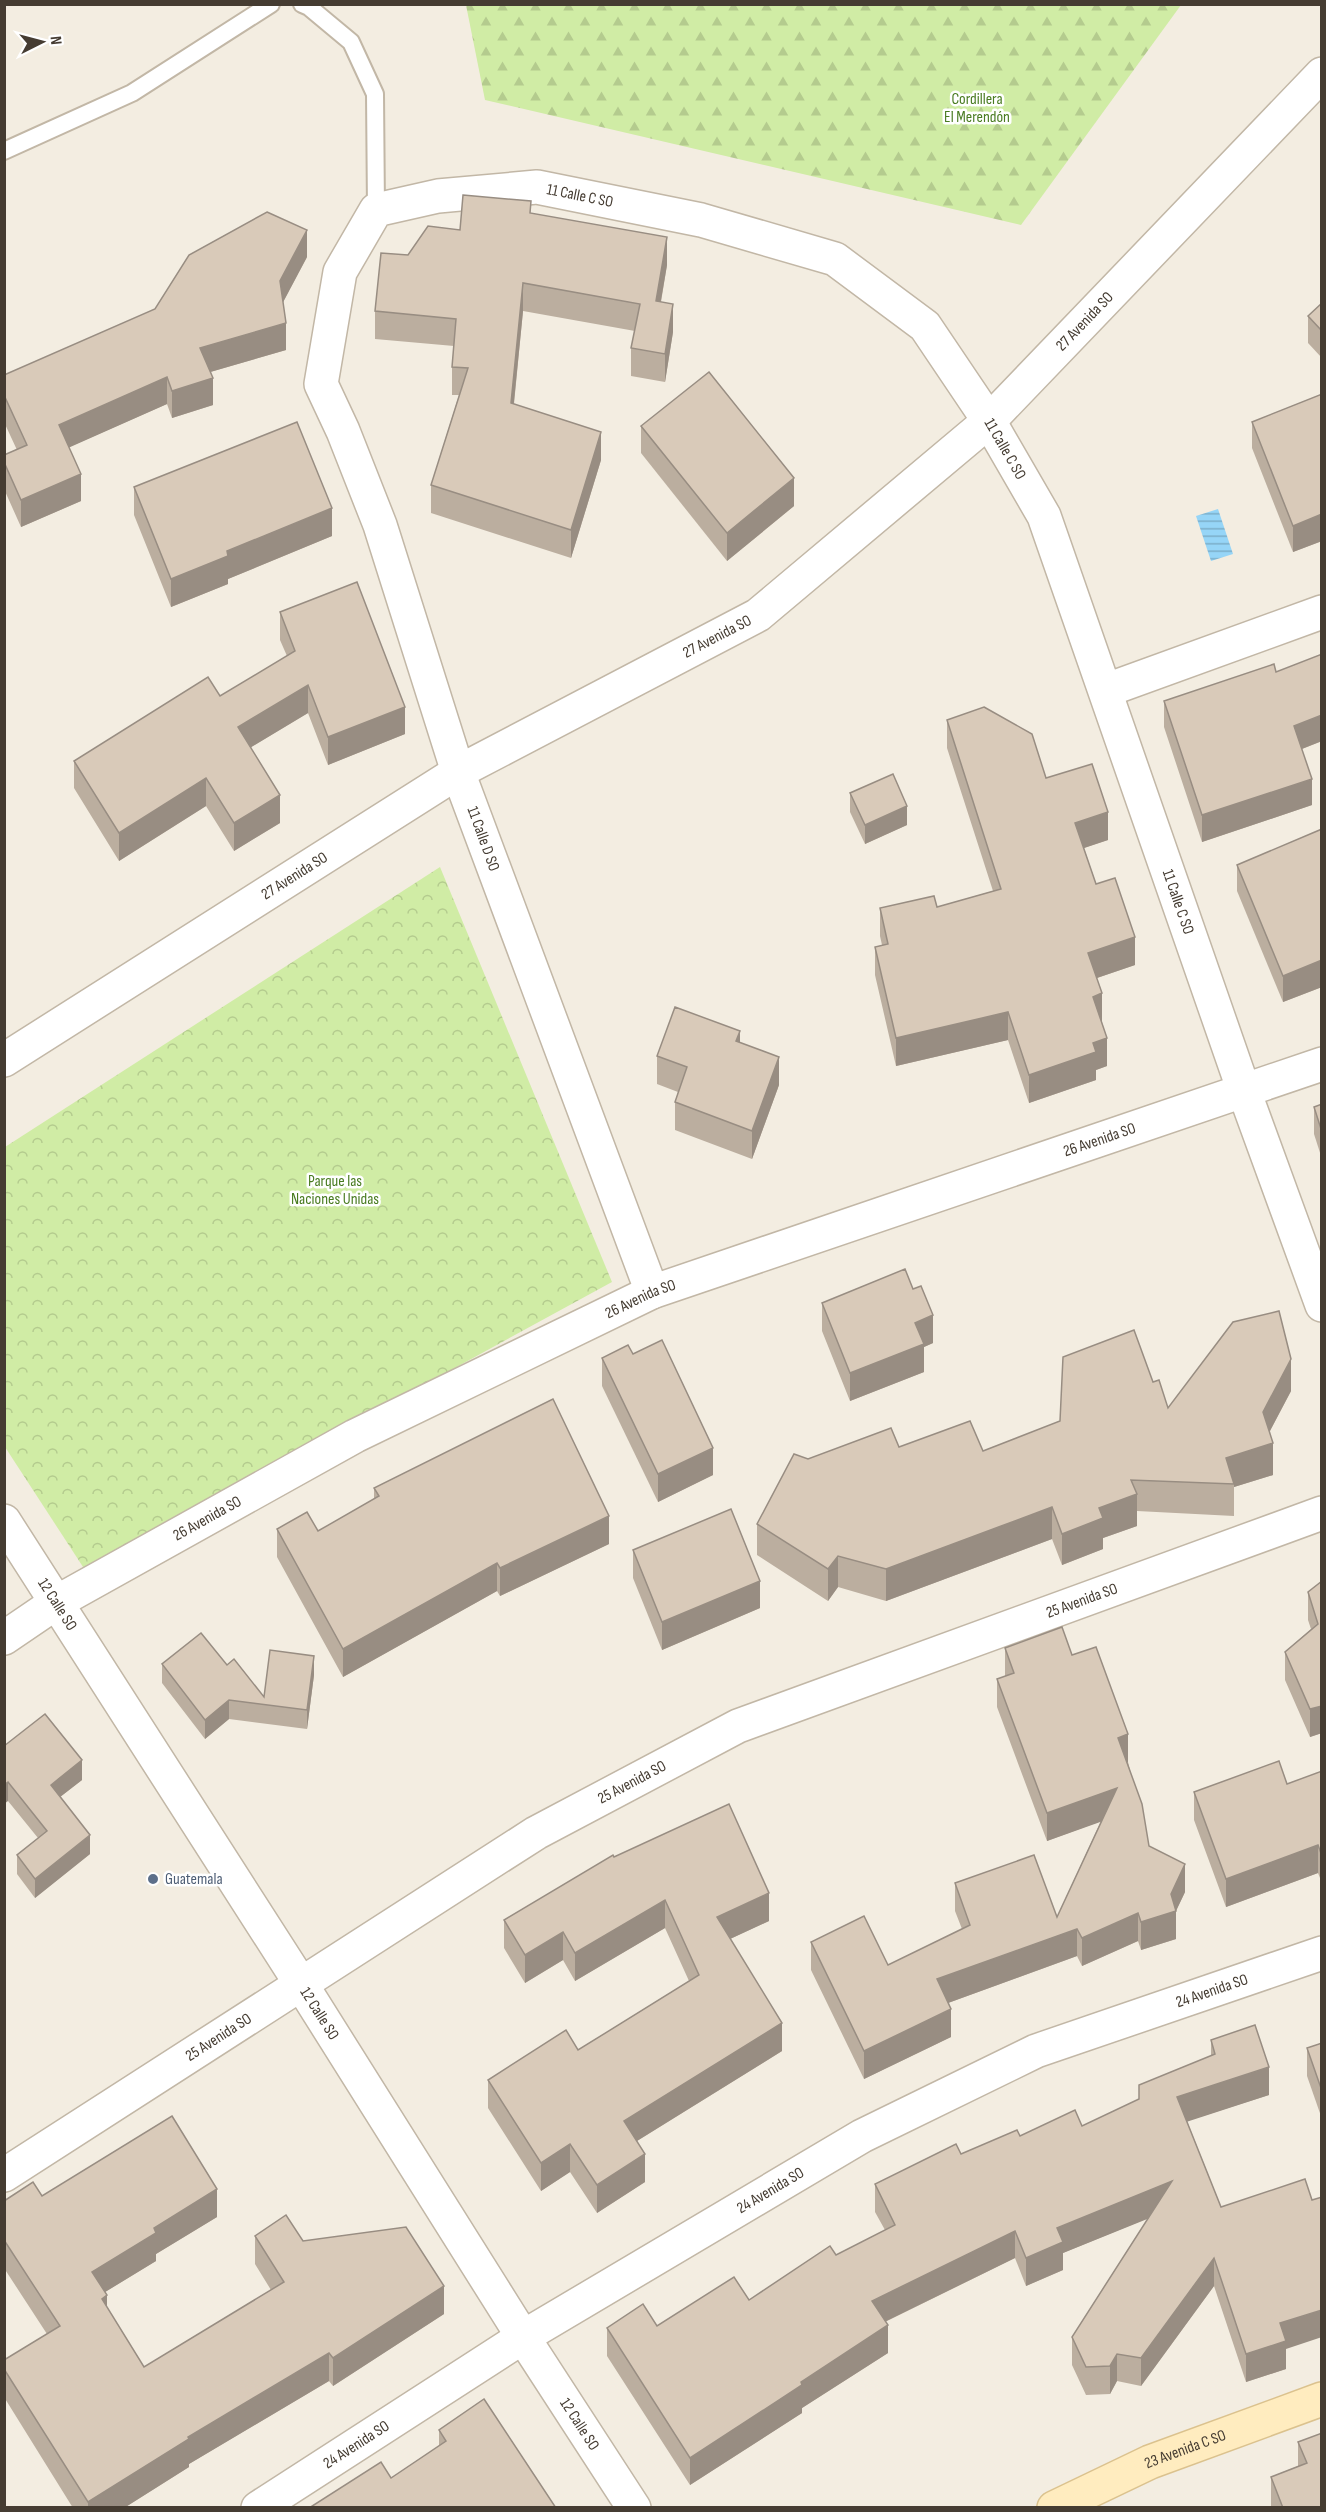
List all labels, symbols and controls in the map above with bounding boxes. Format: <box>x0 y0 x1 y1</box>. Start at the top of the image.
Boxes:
north arrow <box>12 12 72 72</box>
text: N <box>46 35 65 46</box>
park label: Cordillera El Merendón <box>944 90 1010 127</box>
street label: 11 Calle C SO <box>545 180 615 212</box>
street label: 27 Avenida SO <box>1052 288 1117 355</box>
street label: 11 Calle C SO <box>980 415 1030 483</box>
street label: 27 Avenida SO <box>680 611 755 662</box>
street label: 11 Calle D SO <box>463 804 503 874</box>
street label: 27 Avenida SO <box>258 848 331 904</box>
street label: 11 Calle C SO <box>1158 867 1198 937</box>
street label: 26 Avenida SO <box>1061 1119 1138 1161</box>
park label: Parque las Naciones Unidas <box>291 1172 379 1209</box>
street label: 26 Avenida SO <box>602 1275 678 1323</box>
street label: 26 Avenida SO <box>170 1492 245 1545</box>
street label: 12 Calle SO <box>34 1575 81 1634</box>
street label: 25 Avenida SO <box>1043 1579 1120 1622</box>
street label: 25 Avenida SO <box>594 1756 669 1808</box>
place label: Guatemala <box>165 1870 223 1889</box>
marker: Guatemala <box>146 1872 160 1886</box>
street label: 24 Avenida SO <box>1173 1970 1250 2012</box>
street label: 12 Calle SO <box>296 1984 343 2043</box>
street label: 25 Avenida SO <box>182 2009 255 2065</box>
street label: 24 Avenida SO <box>733 2163 808 2218</box>
street label: 12 Calle SO <box>556 2395 603 2454</box>
street label: 24 Avenida SO <box>320 2416 393 2473</box>
street label: 23 Avenida C SO <box>1141 2425 1229 2473</box>

